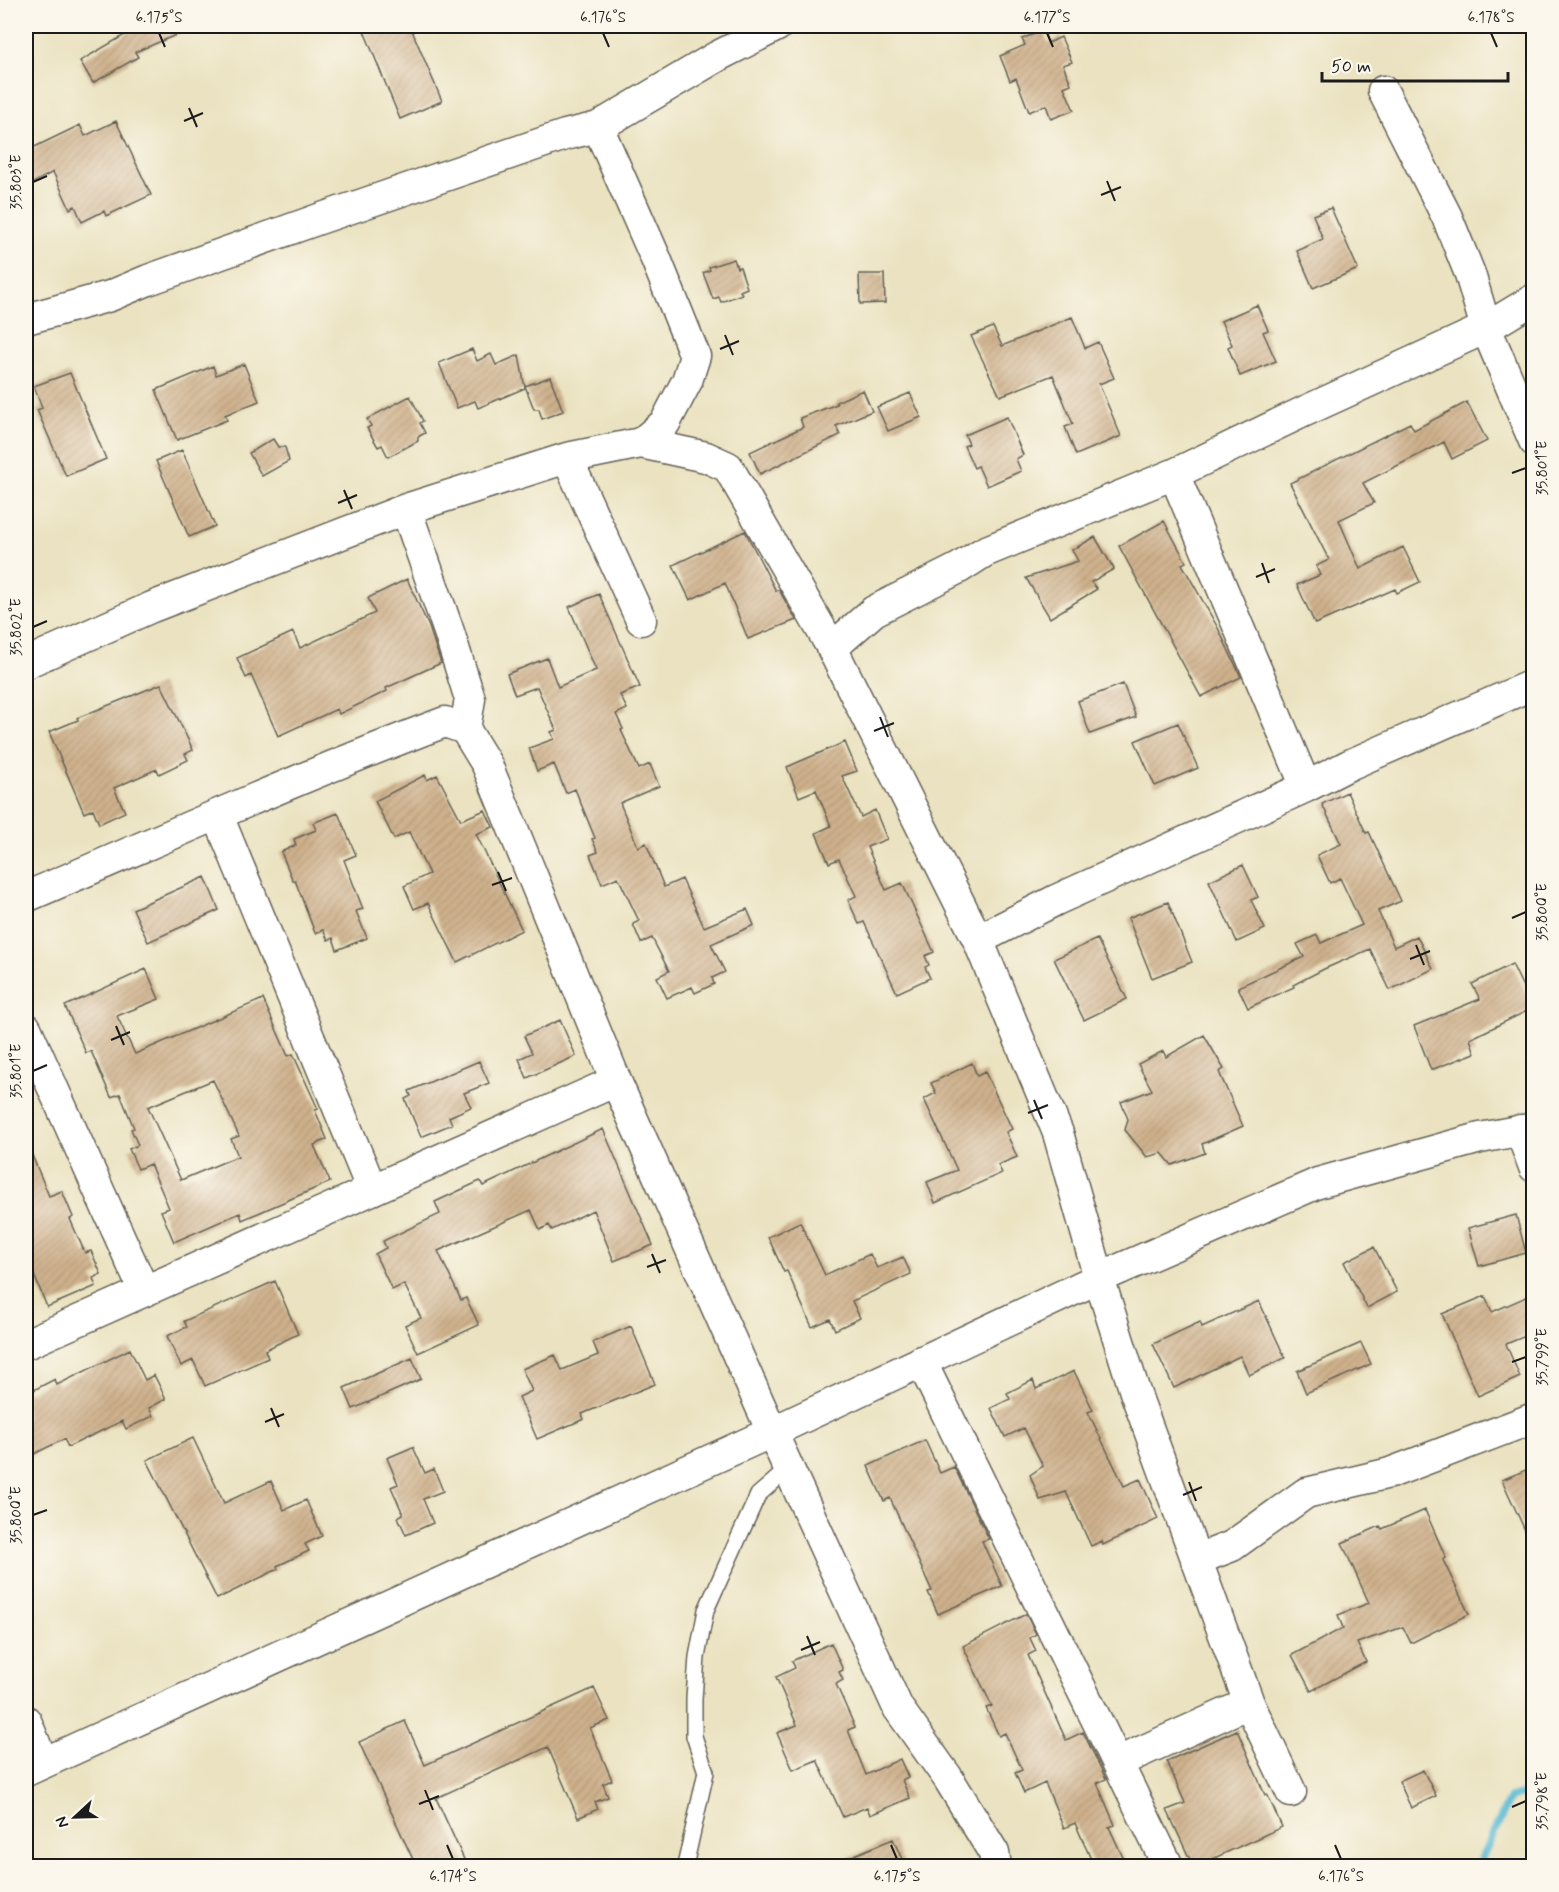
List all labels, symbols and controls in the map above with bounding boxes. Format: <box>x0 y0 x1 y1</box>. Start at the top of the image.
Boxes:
text: 6.175°S <box>135 8 183 28</box>
text: 6.176°S <box>580 8 626 28</box>
text: 6.177°S <box>1023 8 1071 28</box>
text: 6.178°S <box>1468 8 1514 28</box>
scale bar <box>1322 45 1508 83</box>
text: 50 m <box>1331 55 1371 79</box>
text: 35.803°E <box>7 154 27 210</box>
text: 35.801°E <box>1533 440 1553 496</box>
text: 35.802°E <box>7 598 27 656</box>
text: 35.800°E <box>1533 883 1553 941</box>
text: 35.801°E <box>7 1043 27 1099</box>
text: 35.799°E <box>1533 1328 1553 1386</box>
text: 35.800°E <box>7 1486 27 1544</box>
text: 35.798°E <box>1533 1772 1553 1830</box>
north arrow <box>45 1787 105 1847</box>
text: N <box>51 1813 74 1831</box>
text: 6.174°S <box>429 1867 477 1887</box>
text: 6.175°S <box>873 1867 921 1887</box>
text: 6.176°S <box>1318 1867 1364 1887</box>

